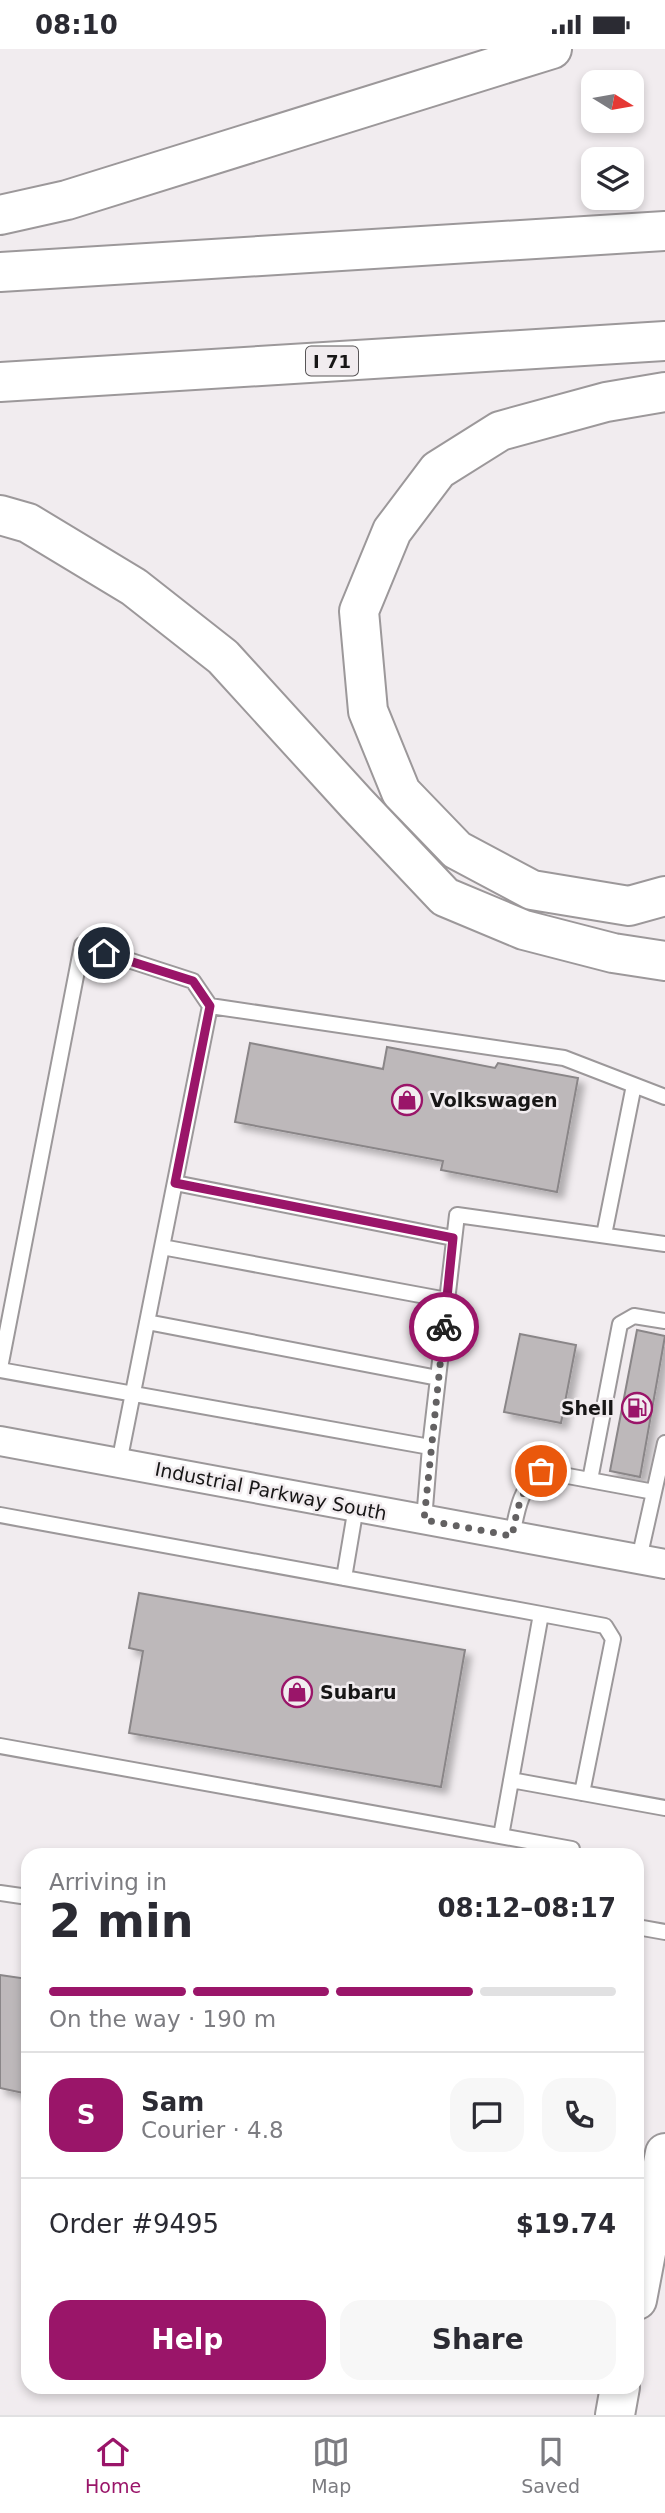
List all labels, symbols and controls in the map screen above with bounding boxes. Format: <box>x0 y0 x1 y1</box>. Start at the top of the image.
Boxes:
text: 08:10 <box>35 10 118 40</box>
north arrow <box>581 70 644 133</box>
map controls <box>581 70 644 210</box>
button: layers <box>581 147 644 210</box>
road number: I 71 <box>306 347 358 375</box>
pin <box>74 923 134 983</box>
icon: home <box>85 934 123 972</box>
shop icon: Volkswagen <box>390 1083 424 1117</box>
place label: Volkswagen <box>430 1089 558 1111</box>
courier <box>409 1292 479 1362</box>
icon: bike <box>425 1308 463 1346</box>
fuel station icon: Shell <box>620 1391 654 1425</box>
place label: Shell <box>561 1397 614 1419</box>
pin <box>511 1441 571 1501</box>
icon: bag <box>522 1452 560 1490</box>
street label: Industrial Parkway South <box>153 1458 389 1524</box>
shop icon: Subaru <box>280 1675 314 1709</box>
place label: Subaru <box>320 1681 397 1703</box>
text: Arriving in <box>49 1869 167 1895</box>
text: 08:12–08:17 <box>437 1893 616 1923</box>
text: 2 min <box>49 1894 193 1948</box>
text: On the way · 190 m <box>49 2006 276 2032</box>
button: chat <box>450 2078 524 2152</box>
button: phone <box>542 2078 616 2152</box>
text: Sam <box>141 2087 204 2117</box>
text: S <box>77 2100 95 2130</box>
text: Courier · 4.8 <box>141 2117 284 2143</box>
text: Order #9495 <box>49 2209 219 2239</box>
text: $19.74 <box>516 2209 616 2239</box>
button: Help <box>49 2300 326 2380</box>
button: Share <box>340 2300 616 2380</box>
tab: Home <box>85 2433 141 2497</box>
tab: Map <box>311 2433 351 2497</box>
tab: Saved <box>521 2433 580 2497</box>

